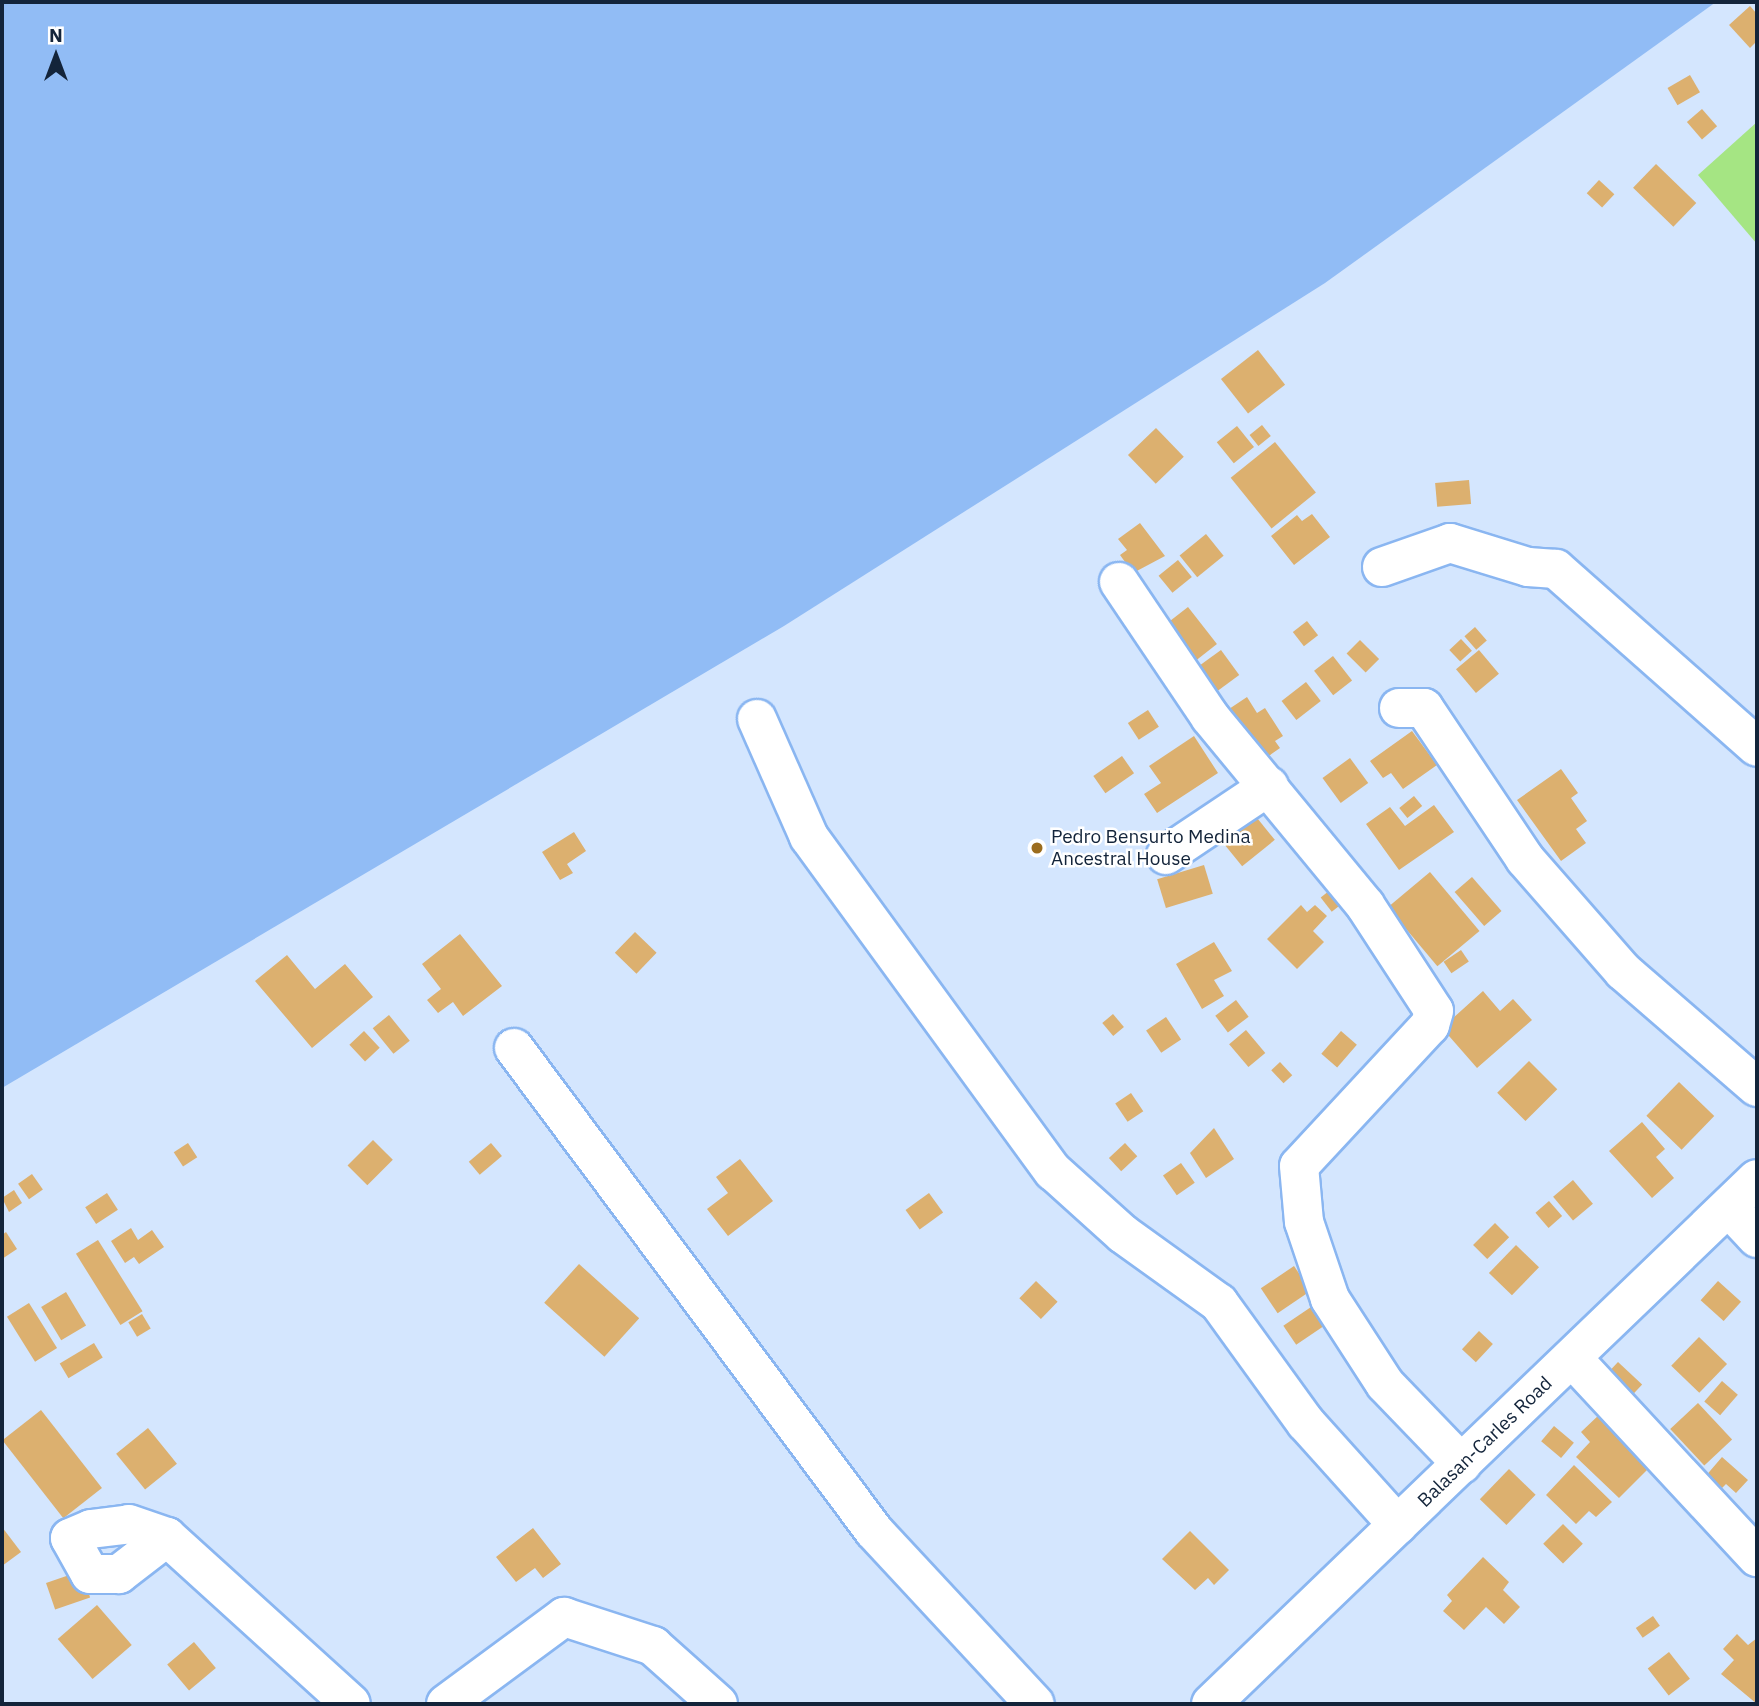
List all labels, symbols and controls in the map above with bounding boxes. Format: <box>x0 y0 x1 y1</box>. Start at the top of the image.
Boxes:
north arrow <box>21 21 91 91</box>
text: N <box>49 23 63 47</box>
place label: Pedro Bensurto Medina Ancestral House <box>1051 826 1251 870</box>
marker: Pedro Bensurto Medina Ancestral House <box>1029 840 1045 856</box>
street label: Balasan-Carles Road <box>1413 1372 1557 1512</box>

